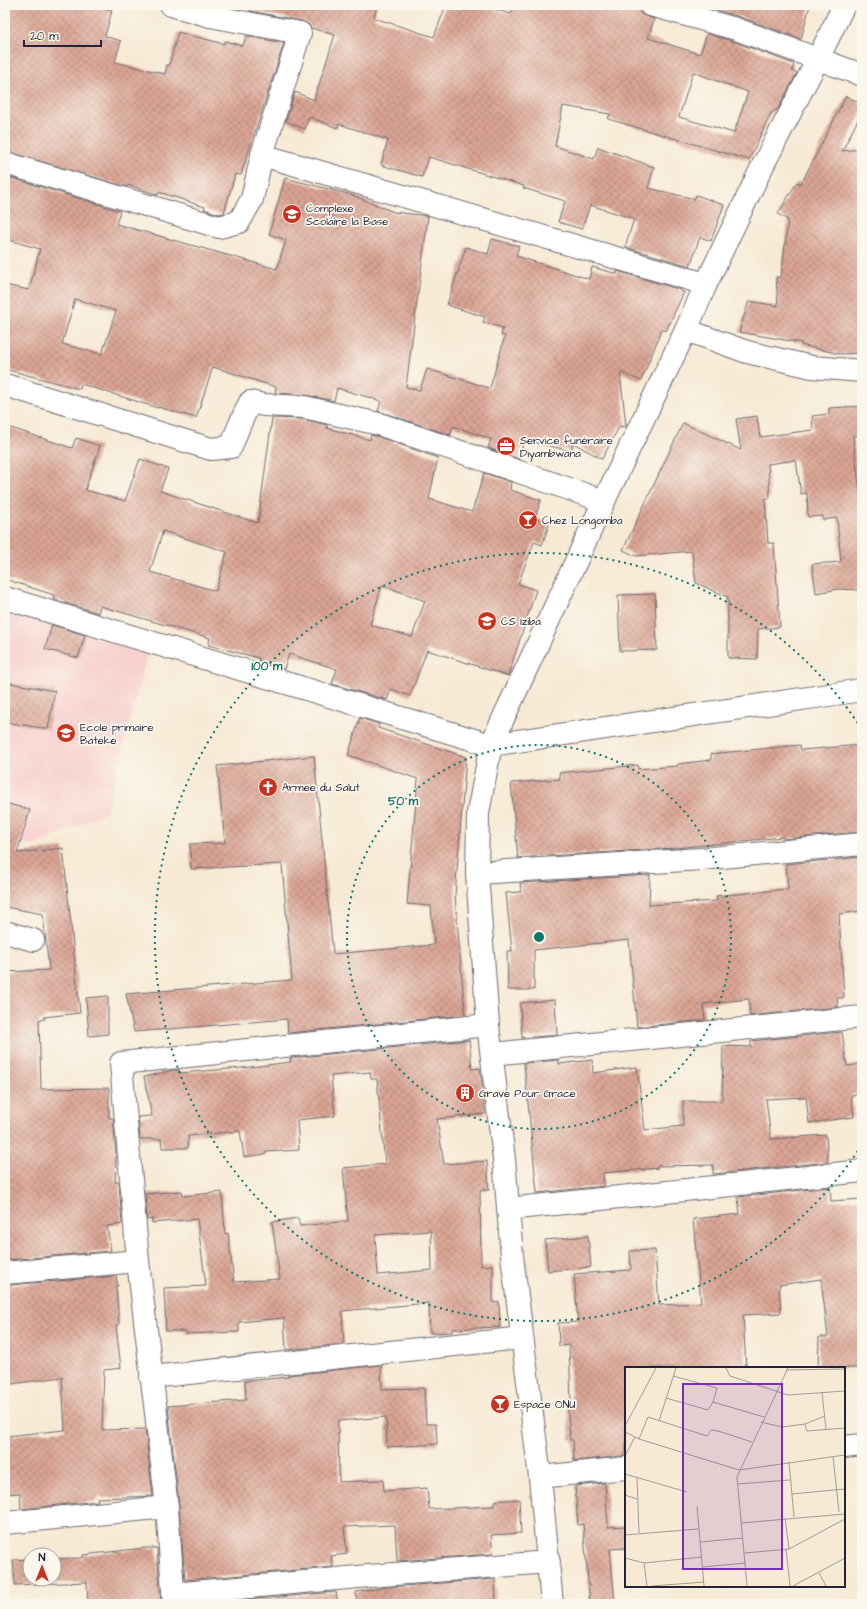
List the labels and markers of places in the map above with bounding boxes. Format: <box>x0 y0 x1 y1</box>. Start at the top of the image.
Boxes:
place label: Complexe Scolaire la Base <box>306 201 388 229</box>
school or university icon: Complexe Scolaire la Base <box>281 203 303 225</box>
place label: Service funéraire Diyambwana <box>520 433 613 462</box>
office icon: Service funéraire Diyambwana <box>495 435 517 457</box>
bar icon: Chez Longomba <box>517 509 539 531</box>
place label: Chez Longomba <box>542 513 623 529</box>
school or university icon: CS Iziba <box>476 610 498 632</box>
place label: CS Iziba <box>501 614 541 629</box>
place label: Ecole primaire Bateke <box>80 720 153 748</box>
school or university icon: Ecole primaire Bateke <box>55 722 77 744</box>
church icon: Armee du Salut <box>257 776 279 798</box>
place label: Armee du Salut <box>282 780 361 795</box>
centre of rings <box>532 930 546 944</box>
building icon: Grave Pour Grace <box>454 1082 476 1104</box>
place label: Grave Pour Grace <box>479 1086 576 1101</box>
bar icon: Espace ONU <box>489 1393 511 1415</box>
place label: Espace ONU <box>514 1397 576 1412</box>

